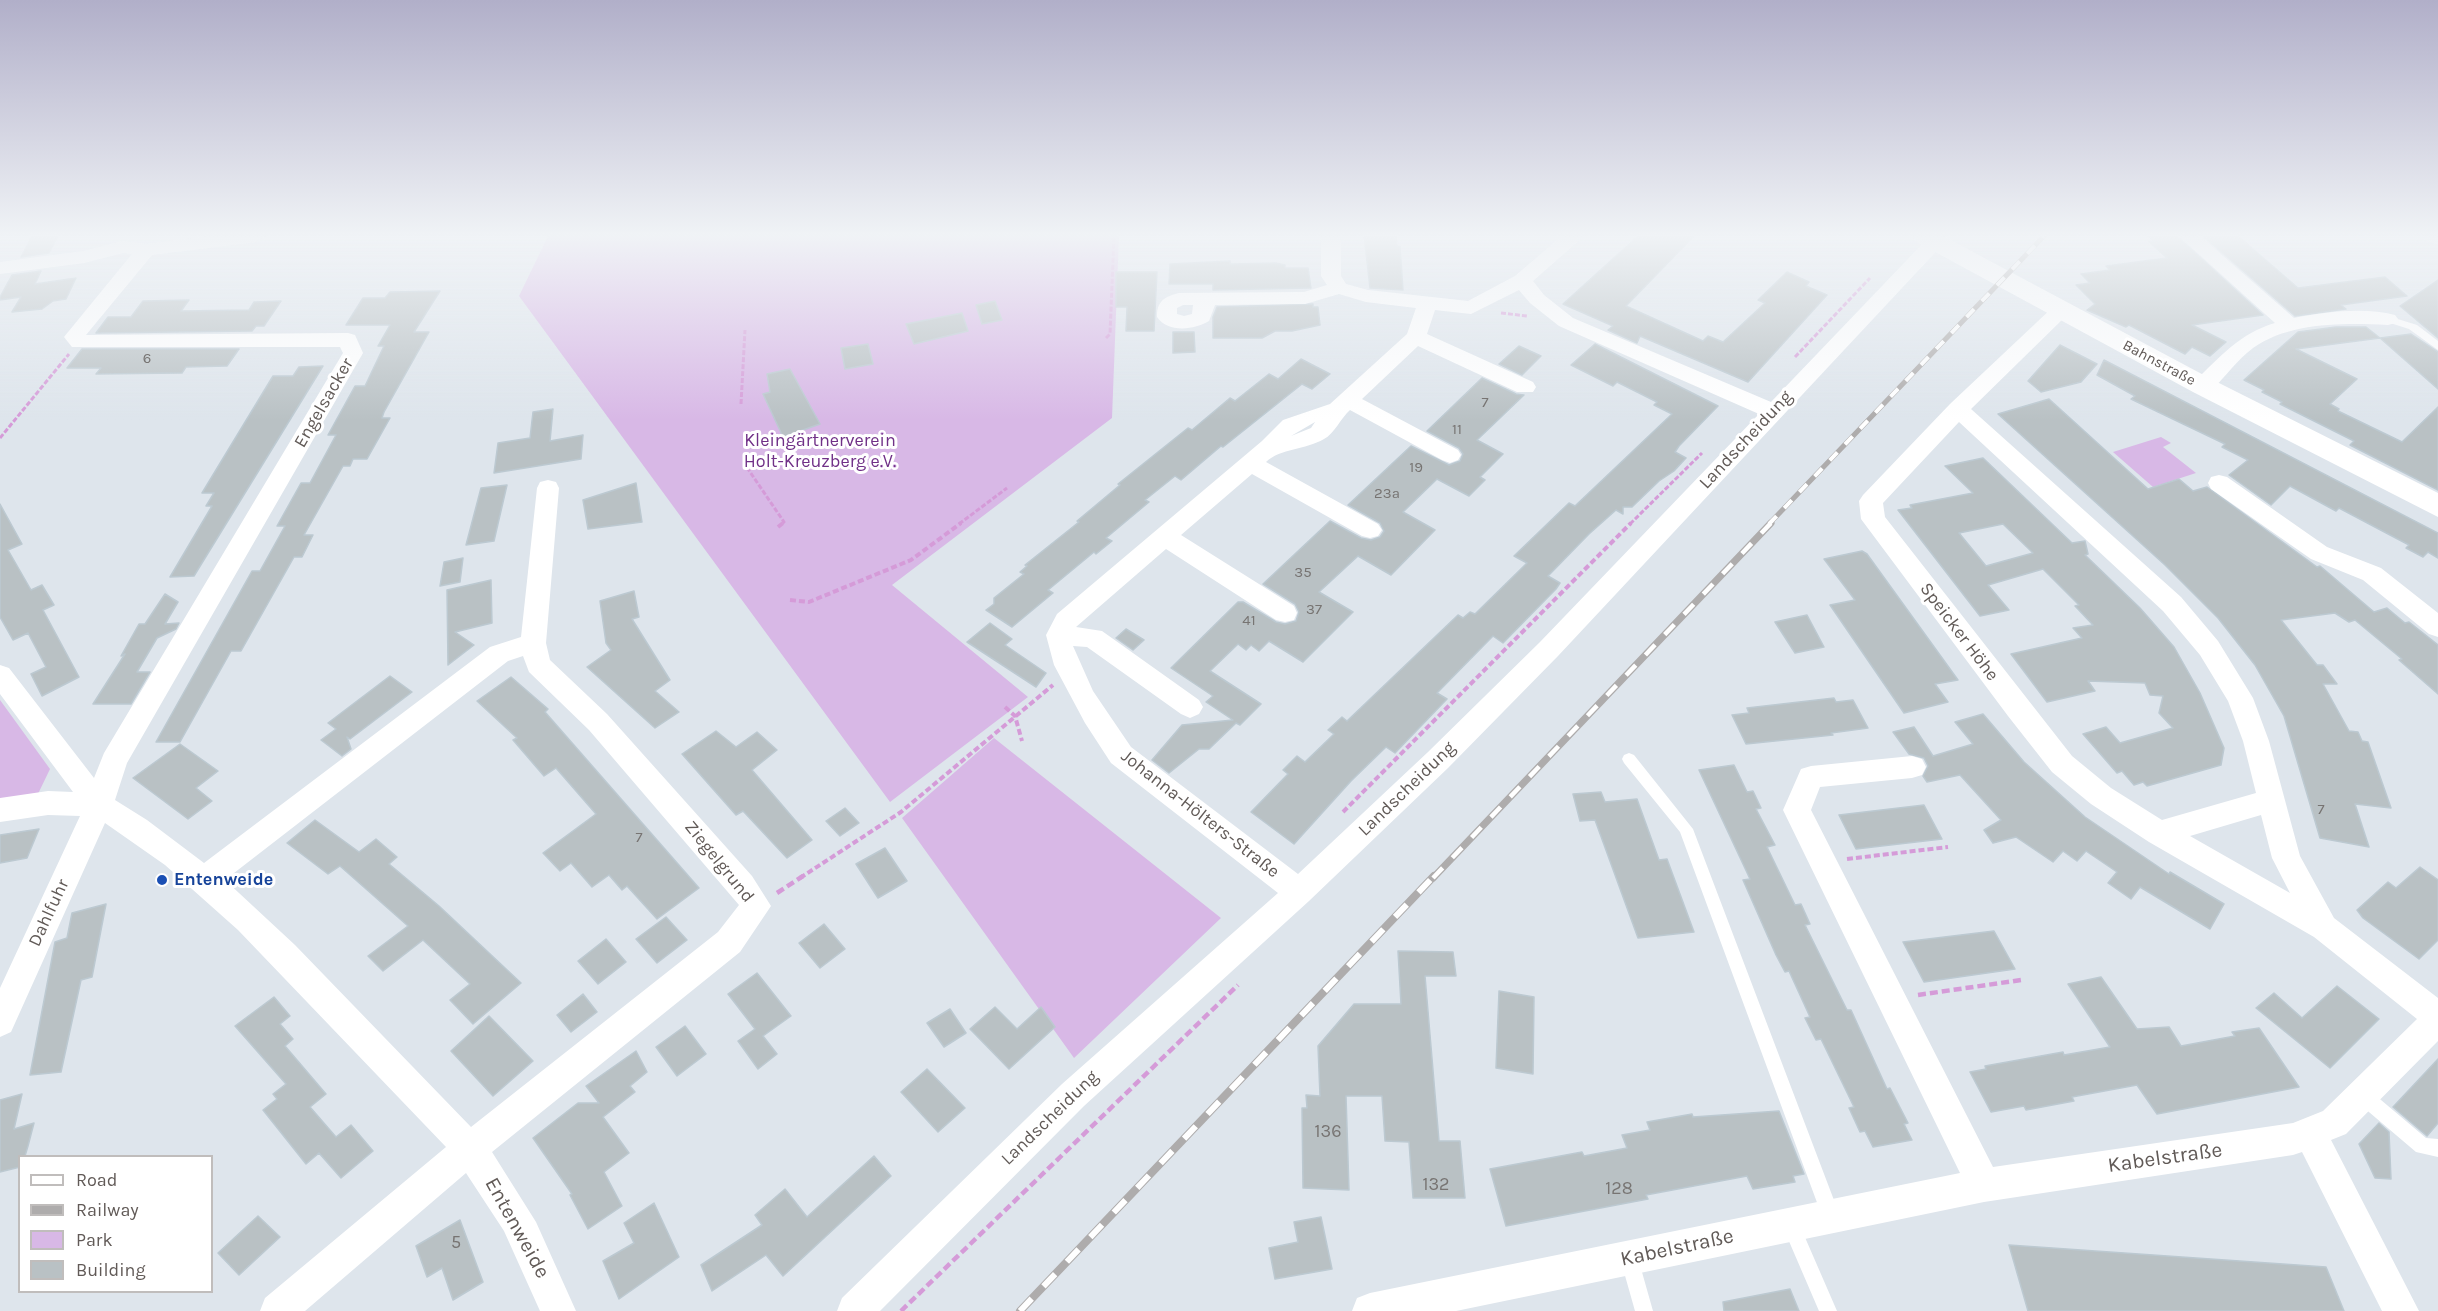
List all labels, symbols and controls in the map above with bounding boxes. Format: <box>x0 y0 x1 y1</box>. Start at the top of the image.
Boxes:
street label: Bahnstraße <box>2120 336 2198 390</box>
house number: 6 <box>143 350 151 368</box>
street label: Engelsacker <box>290 354 358 452</box>
street label: Landscheidung <box>1695 386 1797 494</box>
house number: 7 <box>1481 394 1489 412</box>
house number: 11 <box>1452 421 1462 439</box>
park label: Kleingärtnerverein Holt-Kreuzberg e.V. <box>744 430 896 472</box>
house number: 19 <box>1409 459 1423 477</box>
house number: 23a <box>1374 485 1400 503</box>
house number: 35 <box>1294 564 1312 582</box>
street label: Speicker Höhe <box>1915 579 2003 685</box>
house number: 37 <box>1306 601 1322 619</box>
house number: 41 <box>1242 612 1256 630</box>
street label: Landscheidung <box>1354 737 1460 841</box>
street label: Johanna-Hölters-Straße <box>1116 745 1284 883</box>
house number: 7 <box>2317 801 2325 819</box>
street label: Ziegelgrund <box>680 817 758 907</box>
house number: 7 <box>635 829 643 847</box>
place label: Entenweide <box>174 869 273 891</box>
marker: Entenweide <box>155 873 169 887</box>
street label: Dahlfuhr <box>24 876 74 950</box>
street label: Landscheidung <box>997 1066 1103 1170</box>
house number: 136 <box>1315 1121 1341 1143</box>
street label: Kabelstraße <box>2106 1138 2224 1178</box>
legend <box>18 1155 213 1293</box>
text: Road <box>76 1169 117 1191</box>
street label: Entenweide <box>479 1173 555 1283</box>
house number: 132 <box>1422 1174 1450 1196</box>
house number: 128 <box>1605 1178 1633 1200</box>
text: Railway <box>76 1199 139 1221</box>
street label: Kabelstraße <box>1618 1224 1736 1272</box>
text: Park <box>76 1229 113 1251</box>
house number: 5 <box>451 1232 461 1254</box>
text: Building <box>76 1259 146 1281</box>

